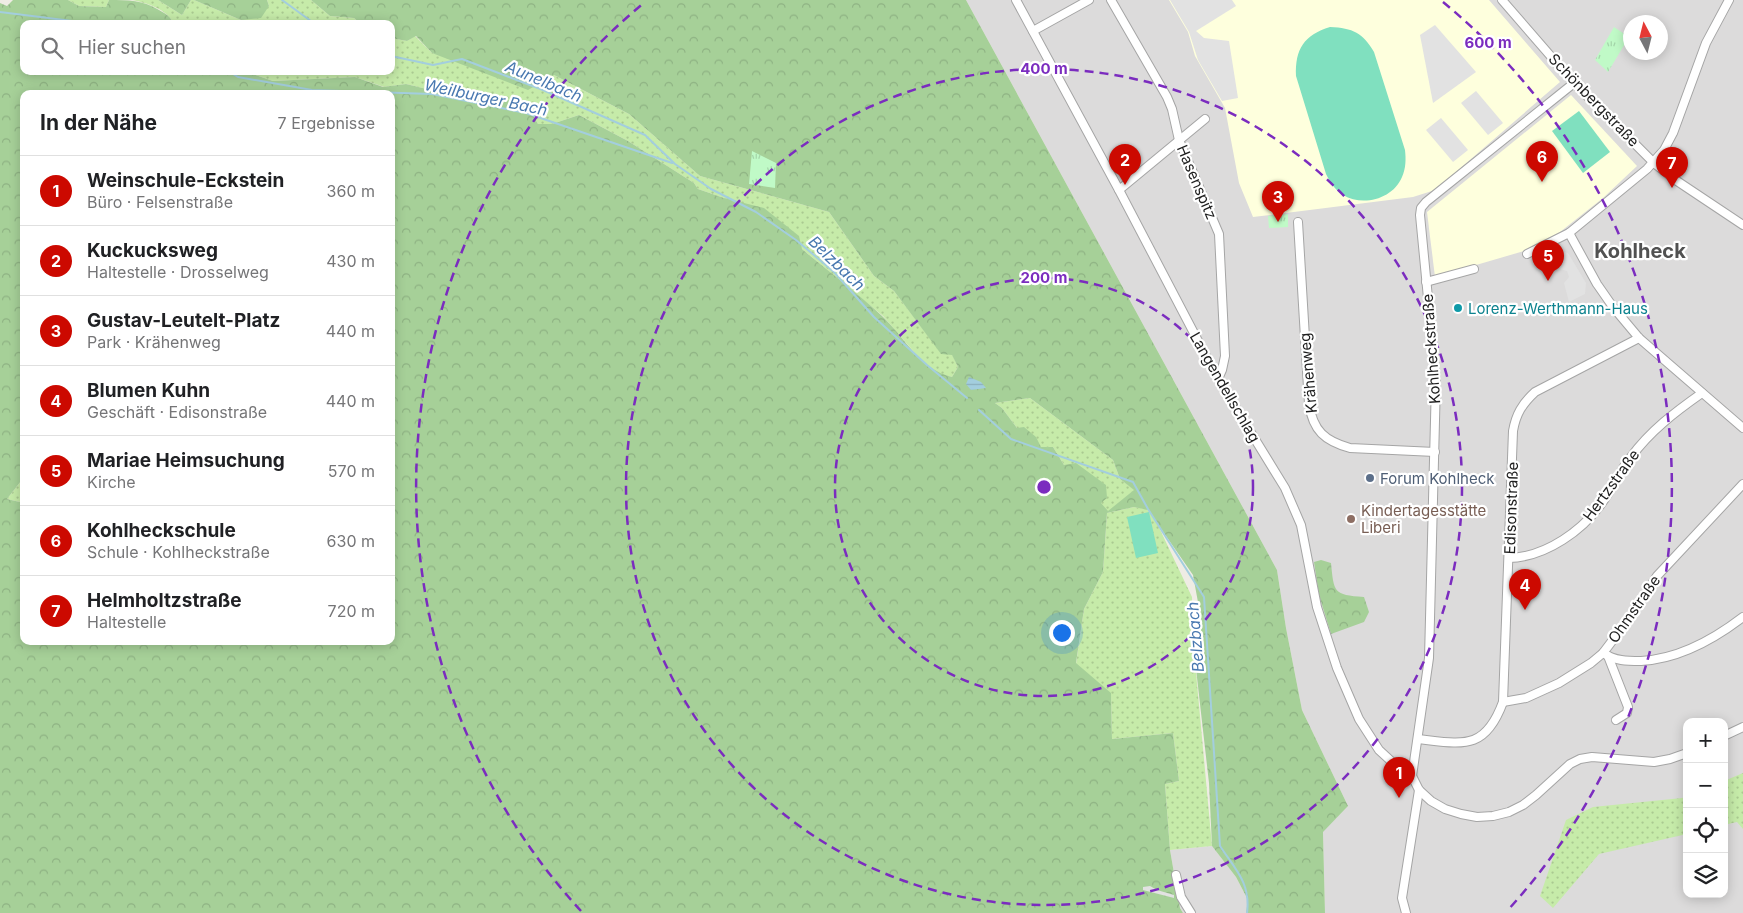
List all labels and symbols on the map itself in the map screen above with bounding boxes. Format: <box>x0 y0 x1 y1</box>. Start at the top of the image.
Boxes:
north arrow <box>1623 15 1668 60</box>
text: 600 m <box>1464 33 1512 52</box>
street label: Schönbergstraße <box>1545 49 1643 151</box>
water label: Aunelbach <box>502 56 585 106</box>
text: 400 m <box>1020 59 1068 78</box>
water label: Weilburger Bach <box>423 74 549 120</box>
pin: 6 <box>1526 141 1558 182</box>
street label: Hasenspitz <box>1173 142 1221 222</box>
pin: 2 <box>1109 144 1141 185</box>
pin: 7 <box>1656 147 1688 188</box>
pin: 3 <box>1262 181 1294 222</box>
water label: Belzbach <box>805 231 869 295</box>
district label: Kohlheck <box>1594 239 1686 263</box>
pin: 5 <box>1532 240 1564 281</box>
text: 200 m <box>1021 268 1067 287</box>
street label: Kohlheckstraße <box>1418 293 1444 405</box>
place label: Lorenz-Werthmann-Haus <box>1468 299 1648 318</box>
marker: Lorenz-Werthmann-Haus <box>1452 302 1464 314</box>
street label: Langendellschlag <box>1186 328 1264 446</box>
street label: Krähenweg <box>1295 332 1321 414</box>
street label: Hertzstraße <box>1579 445 1643 525</box>
street label: Edisonstraße <box>1500 461 1522 555</box>
place label: Forum Kohlheck <box>1380 469 1495 488</box>
marker: Forum Kohlheck <box>1364 472 1376 484</box>
centre of rings <box>1035 478 1053 496</box>
place label: Kindertagesstätte Liberi <box>1361 501 1486 537</box>
marker: Kindertagesstätte Liberi <box>1345 513 1357 525</box>
pin: 4 <box>1509 569 1541 610</box>
street label: Ohmstraße <box>1604 571 1664 647</box>
water label: Belzbach <box>1182 601 1208 673</box>
your location <box>1049 620 1075 646</box>
pin: 1 <box>1383 757 1415 798</box>

